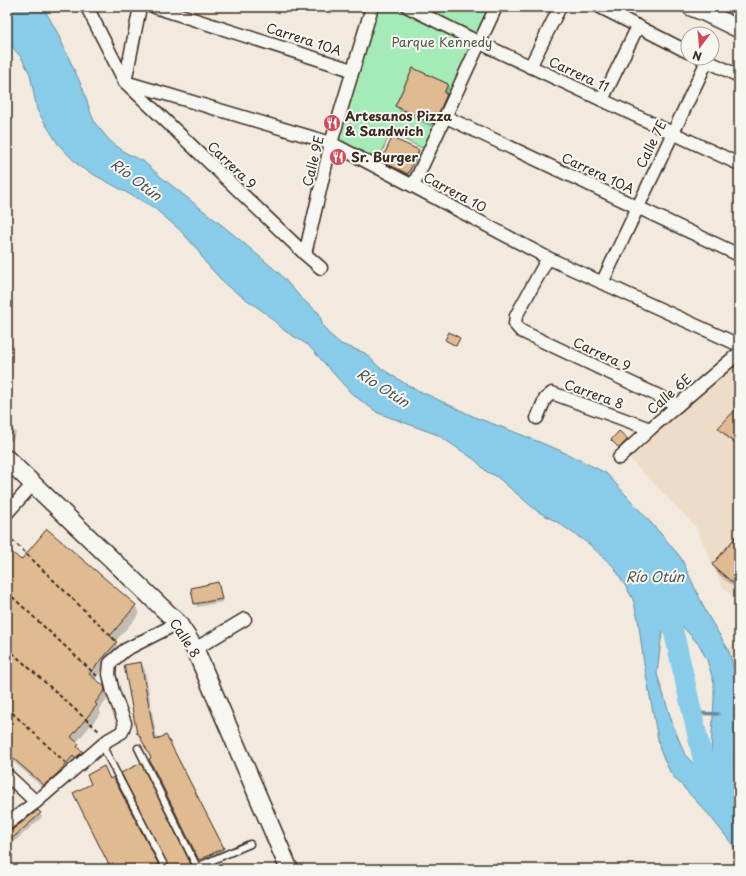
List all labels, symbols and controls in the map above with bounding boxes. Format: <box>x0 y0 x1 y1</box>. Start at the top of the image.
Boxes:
street label: Carrera 10A <box>264 17 344 60</box>
north arrow <box>680 26 720 66</box>
park label: Parque Kennedy <box>391 32 493 51</box>
text: N <box>690 47 704 65</box>
street label: Carrera 11 <box>546 51 612 96</box>
place label: Artesanos Pizza & Sandwich <box>345 106 452 140</box>
restaurant icon: Artesanos Pizza & Sandwich <box>322 113 342 133</box>
street label: Calle 7E <box>631 117 670 171</box>
street label: Calle 9E <box>297 134 328 188</box>
street label: Carrera 9 <box>204 136 261 193</box>
restaurant icon: Sr. Burger <box>328 147 348 167</box>
place label: Sr. Burger <box>351 147 419 166</box>
street label: Carrera 10A <box>559 147 638 198</box>
water label: Río Otún <box>107 154 166 206</box>
street label: Carrera 10 <box>420 167 490 216</box>
street label: Carrera 9 <box>570 332 634 375</box>
water label: Río Otún <box>353 363 414 413</box>
street label: Calle 6E <box>642 369 695 418</box>
street label: Carrera 8 <box>562 374 626 413</box>
water label: Río Otún <box>626 566 685 587</box>
street label: Calle 8 <box>166 614 205 661</box>

